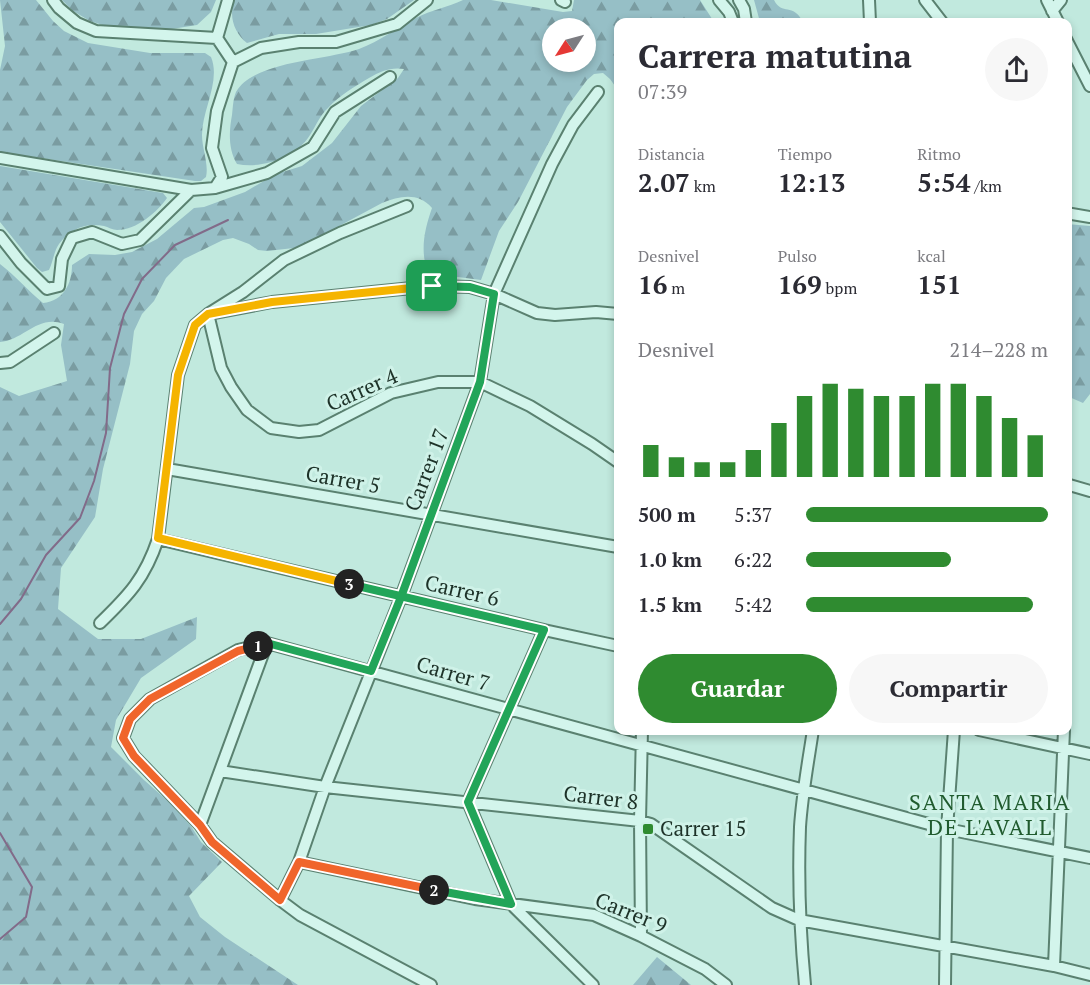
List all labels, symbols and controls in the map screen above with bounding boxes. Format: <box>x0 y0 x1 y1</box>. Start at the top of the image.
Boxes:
north arrow <box>542 18 596 72</box>
map controls <box>542 18 596 72</box>
text: Carrera matutina <box>638 34 912 77</box>
button: share <box>985 38 1048 101</box>
text: 07:39 <box>638 78 687 105</box>
text: Distancia <box>638 143 705 165</box>
text: Tiempo <box>778 143 832 165</box>
text: Ritmo <box>917 143 961 165</box>
text: 2.07 <box>638 165 690 199</box>
text: 12:13 <box>778 165 845 199</box>
text: 5:54 <box>917 165 970 199</box>
text: km <box>690 175 716 197</box>
text: /km <box>970 175 1002 197</box>
text: Desnivel <box>638 245 699 267</box>
text: Pulso <box>778 245 817 267</box>
text: kcal <box>917 245 946 267</box>
pin <box>406 260 457 311</box>
text: 16 <box>638 267 667 301</box>
text: 169 <box>778 267 822 301</box>
text: 151 <box>917 267 961 301</box>
icon: arrive <box>415 269 448 302</box>
text: m <box>667 277 685 299</box>
text: bpm <box>822 277 857 299</box>
text: Desnivel <box>638 336 715 363</box>
text: 214–228 m <box>949 336 1048 363</box>
street label: Carrer 4 <box>322 361 402 417</box>
street label: Carrer 17 <box>398 424 455 515</box>
street label: Carrer 5 <box>304 459 383 499</box>
text: 500 m <box>638 501 696 528</box>
text: 5:37 <box>734 501 773 528</box>
text: 1.0 km <box>638 546 702 573</box>
text: 6:22 <box>734 546 773 573</box>
street label: Carrer 6 <box>422 568 502 612</box>
pin: 3 <box>334 569 364 599</box>
text: 3 <box>344 573 354 595</box>
text: 1.5 km <box>638 591 702 618</box>
text: 5:42 <box>734 591 773 618</box>
pin: 1 <box>243 631 273 661</box>
text: 1 <box>253 635 263 657</box>
street label: Carrer 7 <box>413 649 493 697</box>
button: Guardar <box>638 654 837 723</box>
button: Compartir <box>849 654 1048 723</box>
street label: Carrer 8 <box>562 779 640 815</box>
district label: SANTA MARIA DE L'AVALL <box>909 787 1071 841</box>
place label: Carrer 15 <box>660 814 746 842</box>
marker: Carrer 15 <box>641 822 655 836</box>
pin: 2 <box>419 875 449 905</box>
text: 2 <box>429 879 439 901</box>
street label: Carrer 9 <box>591 885 671 939</box>

